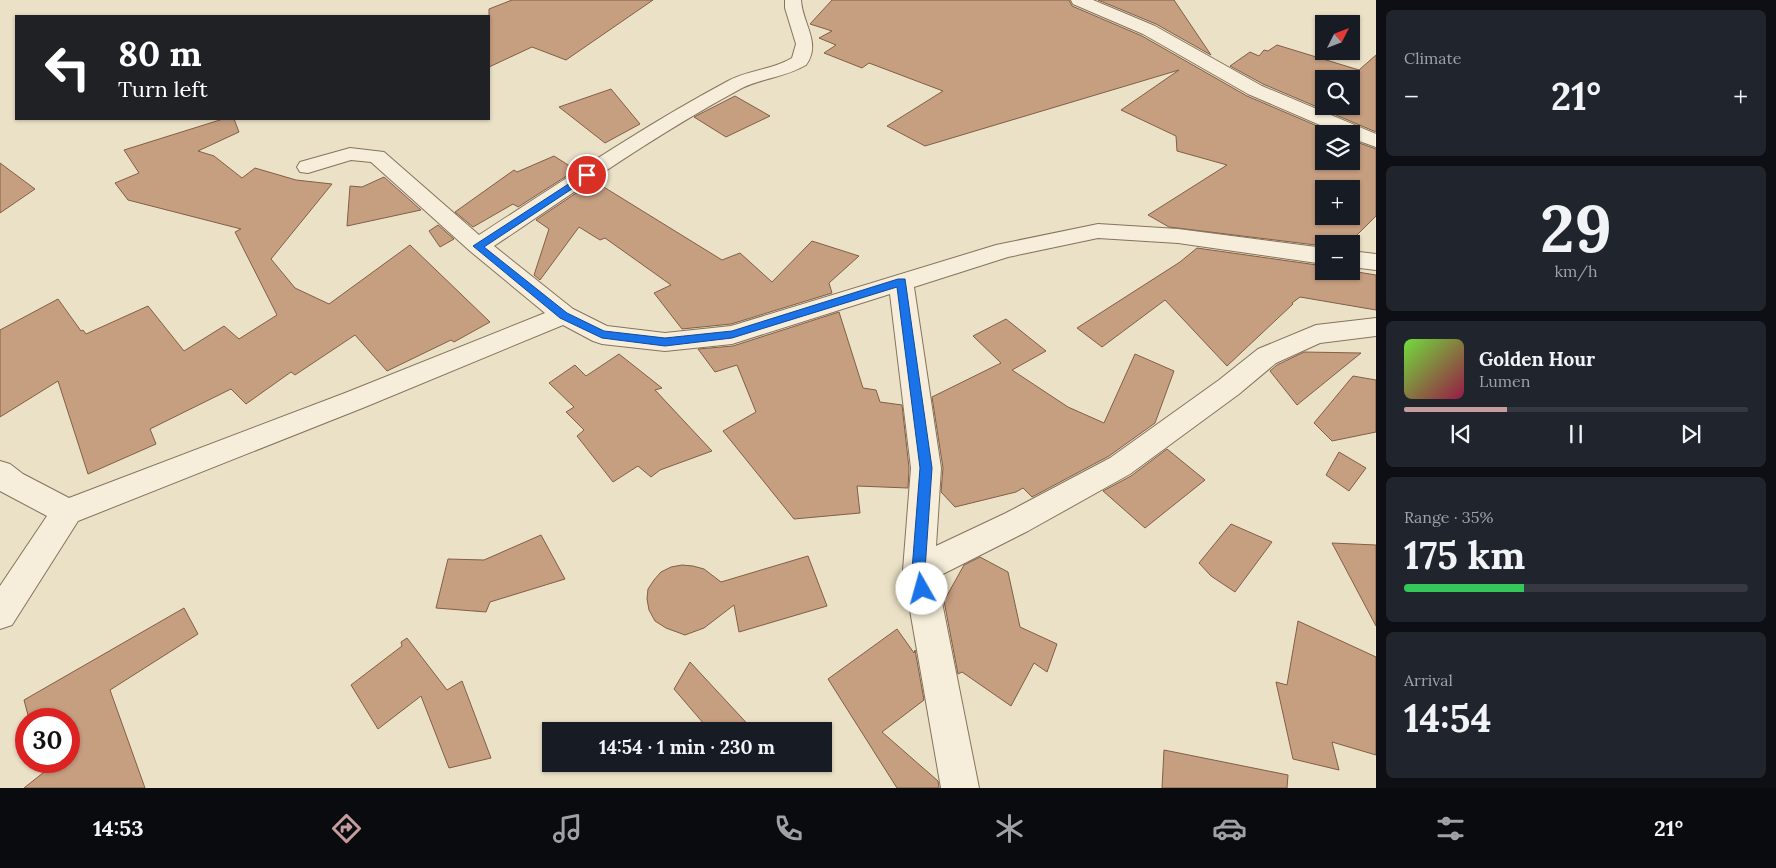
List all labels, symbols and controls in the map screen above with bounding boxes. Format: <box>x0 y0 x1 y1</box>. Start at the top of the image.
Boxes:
north arrow <box>1315 15 1360 60</box>
map controls <box>1315 15 1360 280</box>
text: 80 m <box>118 31 202 76</box>
icon: left <box>35 35 100 100</box>
text: Climate <box>1404 48 1461 68</box>
button: search <box>1315 70 1360 115</box>
text: 21° <box>1551 72 1601 120</box>
text: Turn left <box>118 75 208 103</box>
text: − <box>1404 79 1419 115</box>
text: + <box>1733 79 1748 115</box>
button: layers <box>1315 125 1360 170</box>
pin <box>566 154 608 196</box>
icon: arrive <box>573 161 601 189</box>
button: + <box>1315 180 1360 225</box>
text: 29 <box>1540 187 1612 270</box>
button: − <box>1315 235 1360 280</box>
text: km/h <box>1554 261 1598 281</box>
text: Golden Hour <box>1479 347 1595 371</box>
text: Lumen <box>1479 371 1531 391</box>
icon: previous <box>1447 420 1475 448</box>
icon: pause <box>1562 420 1590 448</box>
icon: next <box>1677 420 1705 448</box>
text: Range · 35% <box>1404 507 1493 527</box>
text: 175 km <box>1404 531 1525 579</box>
position arrow <box>895 562 947 614</box>
text: Arrival <box>1404 670 1453 690</box>
text: 14:54 <box>1404 694 1491 742</box>
speed limit sign: 30 <box>15 708 80 773</box>
text: 14:54 · 1 min · 230 m <box>599 735 775 759</box>
icon: directions <box>329 811 364 846</box>
icon: music <box>550 811 585 846</box>
icon: phone <box>771 811 806 846</box>
icon: climate <box>992 811 1027 846</box>
icon: car <box>1212 811 1247 846</box>
icon: filters <box>1433 811 1468 846</box>
text: 14:53 <box>93 814 144 842</box>
text: 21° <box>1654 814 1683 842</box>

